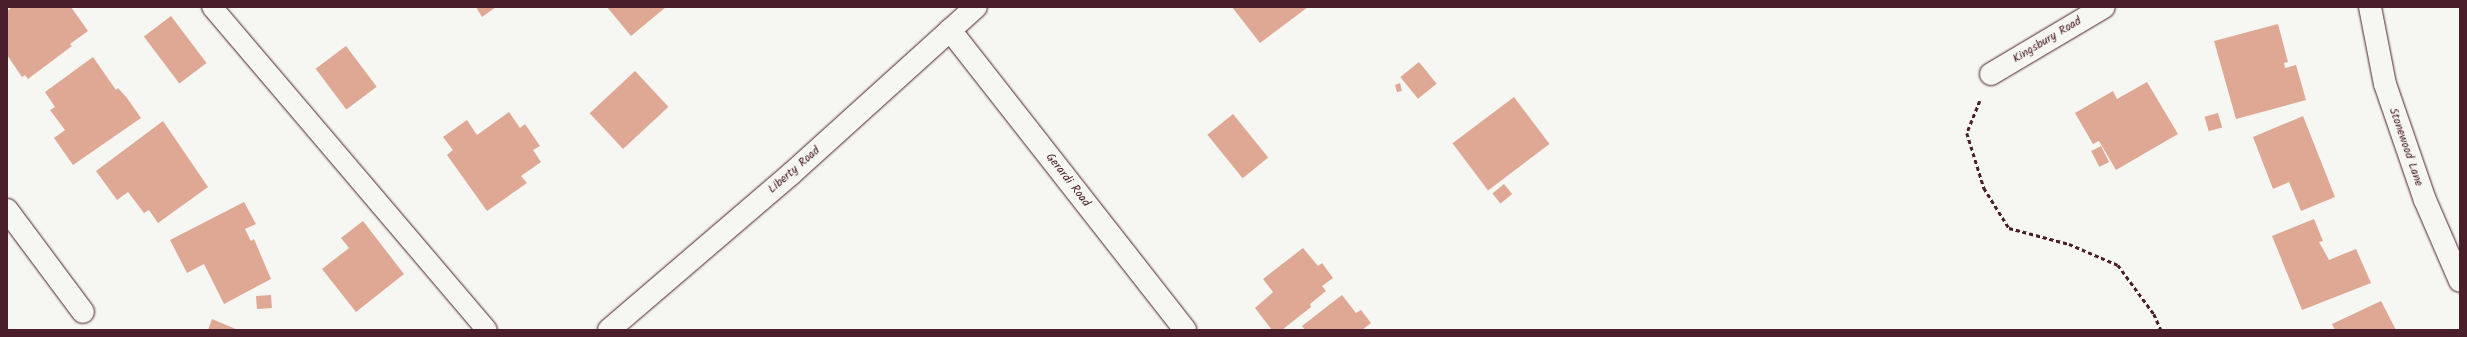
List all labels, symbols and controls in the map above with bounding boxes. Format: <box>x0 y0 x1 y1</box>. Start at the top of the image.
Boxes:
street label: Kingsbury Road <box>2010 14 2084 66</box>
street label: Stonewood Lane <box>2386 106 2426 188</box>
street label: Liberty Road <box>765 143 823 197</box>
street label: Gerardi Road <box>1043 150 1093 210</box>

